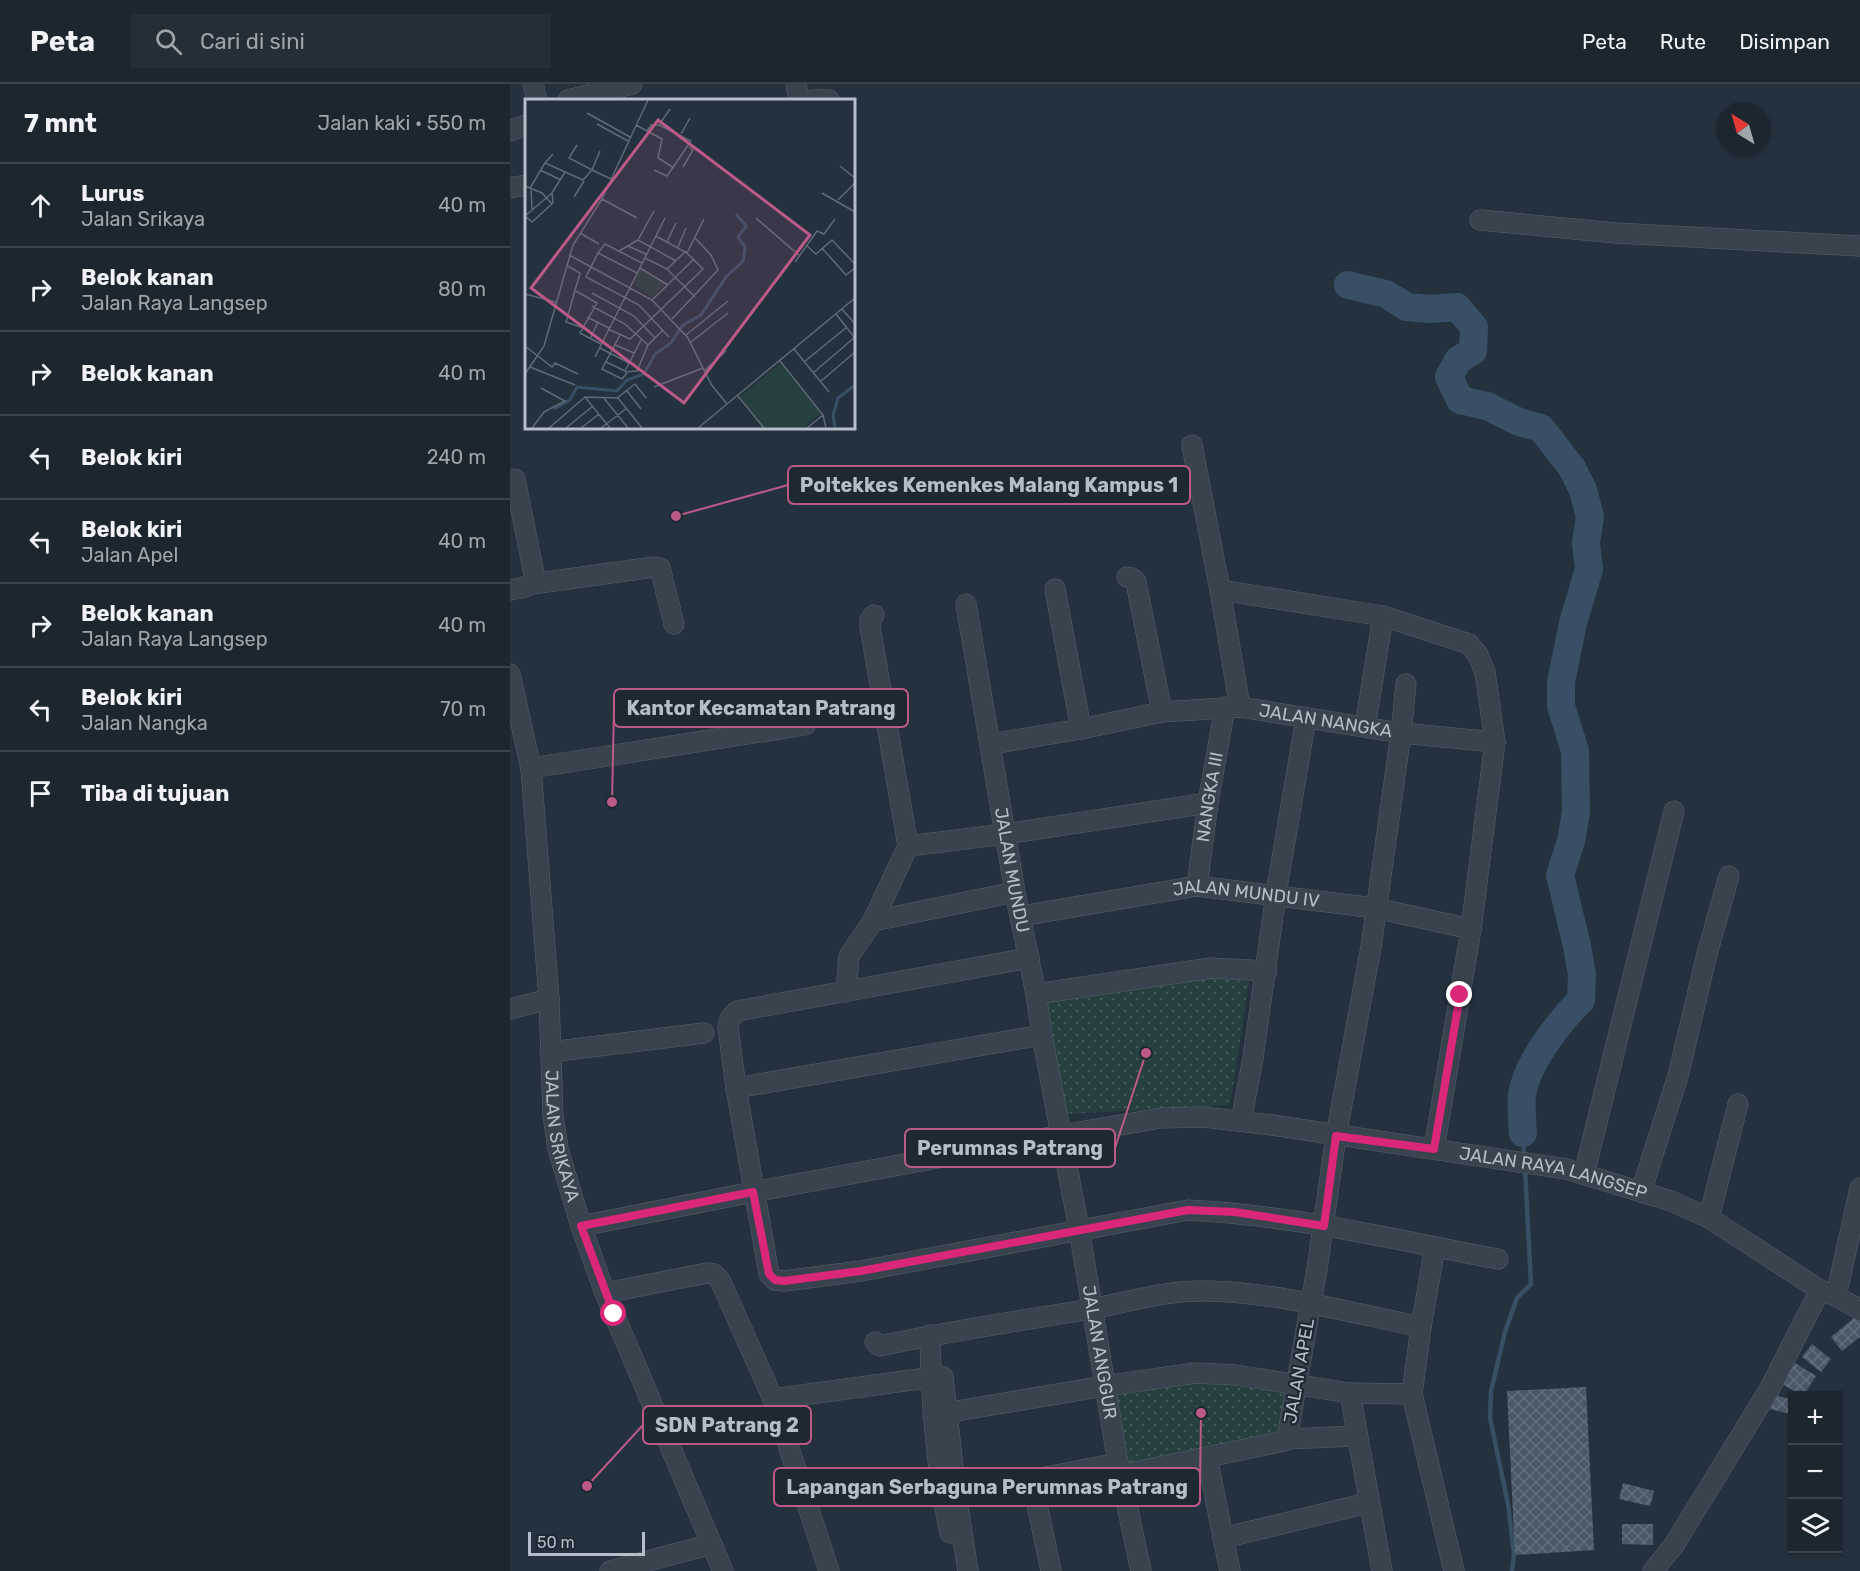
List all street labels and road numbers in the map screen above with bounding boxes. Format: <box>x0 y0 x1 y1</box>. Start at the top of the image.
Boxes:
street label: JALAN NANGKA <box>1258 699 1394 742</box>
street label: NANGKA III <box>1192 750 1228 843</box>
street label: JALAN MUNDU <box>990 806 1034 935</box>
street label: JALAN MUNDU IV <box>1171 875 1321 912</box>
street label: JALAN SRIKAYA <box>540 1069 584 1205</box>
street label: JALAN RAYA LANGSEP <box>1458 1142 1650 1204</box>
street label: JALAN ANGGUR <box>1078 1283 1122 1421</box>
street label: JALAN APEL <box>1279 1317 1319 1425</box>

